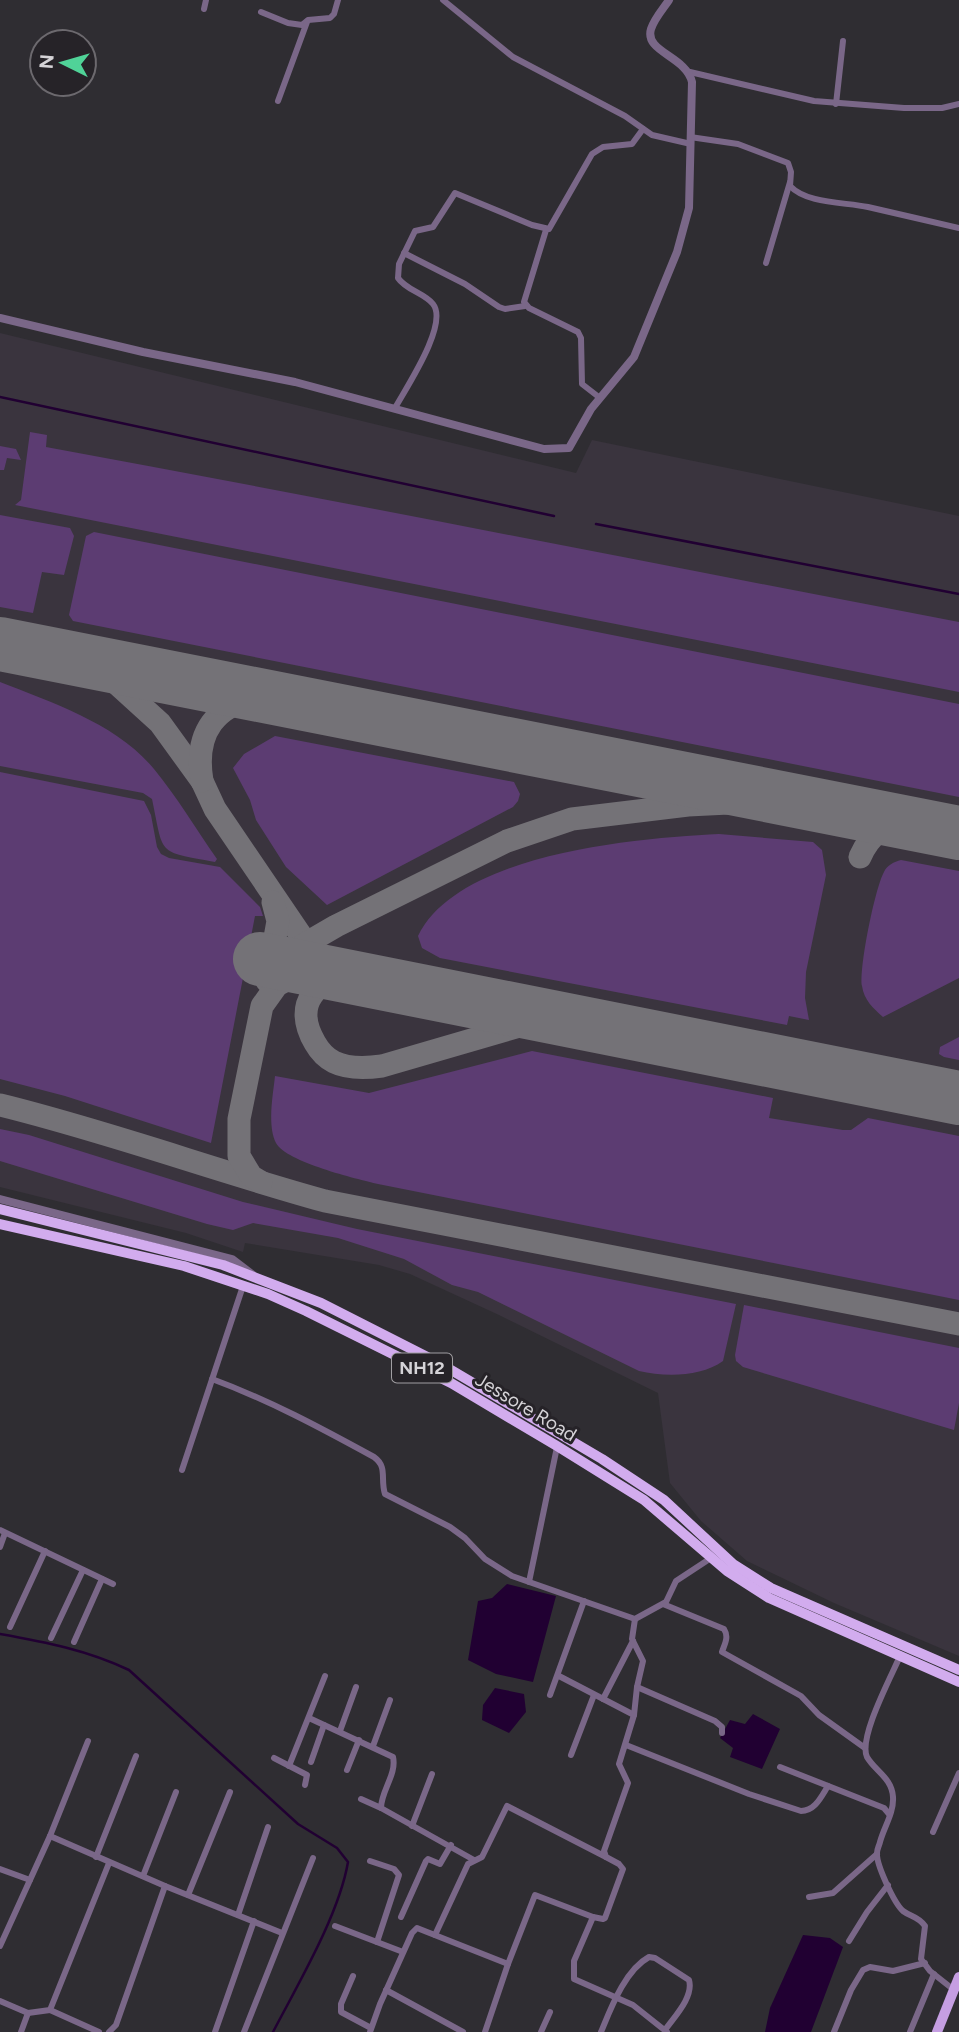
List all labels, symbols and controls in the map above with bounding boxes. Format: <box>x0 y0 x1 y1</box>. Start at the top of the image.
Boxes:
north arrow <box>28 28 98 98</box>
text: N <box>34 53 59 70</box>
road number: NH12 <box>392 1353 452 1382</box>
street label: Jessore Road <box>471 1368 581 1446</box>

